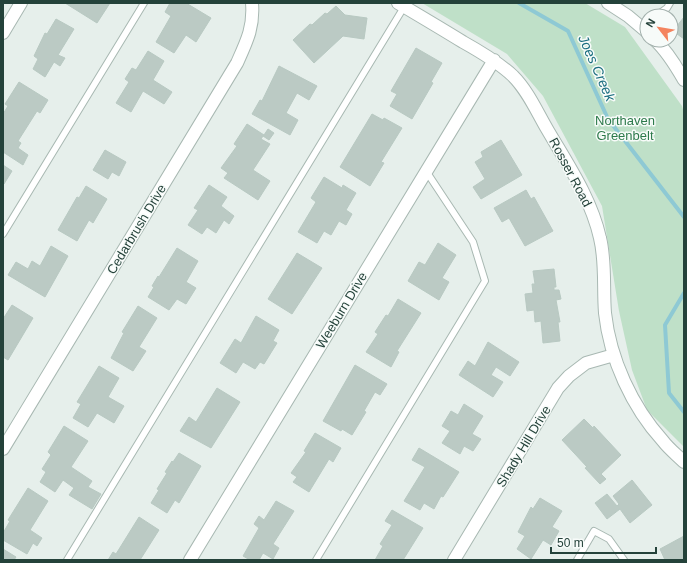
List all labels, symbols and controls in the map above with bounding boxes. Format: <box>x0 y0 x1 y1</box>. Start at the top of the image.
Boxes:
north arrow <box>639 8 679 48</box>
text: N <box>643 16 658 29</box>
water label: Joes Creek <box>575 31 619 105</box>
park label: Northaven Greenbelt <box>595 113 655 143</box>
street label: Rosser Road <box>546 135 595 209</box>
street label: Cedarbrush Drive <box>104 182 169 277</box>
street label: Weeburn Drive <box>313 269 370 351</box>
street label: Shady Hill Drive <box>493 403 554 490</box>
scale bar <box>551 529 656 555</box>
text: 50 m <box>557 536 584 550</box>

